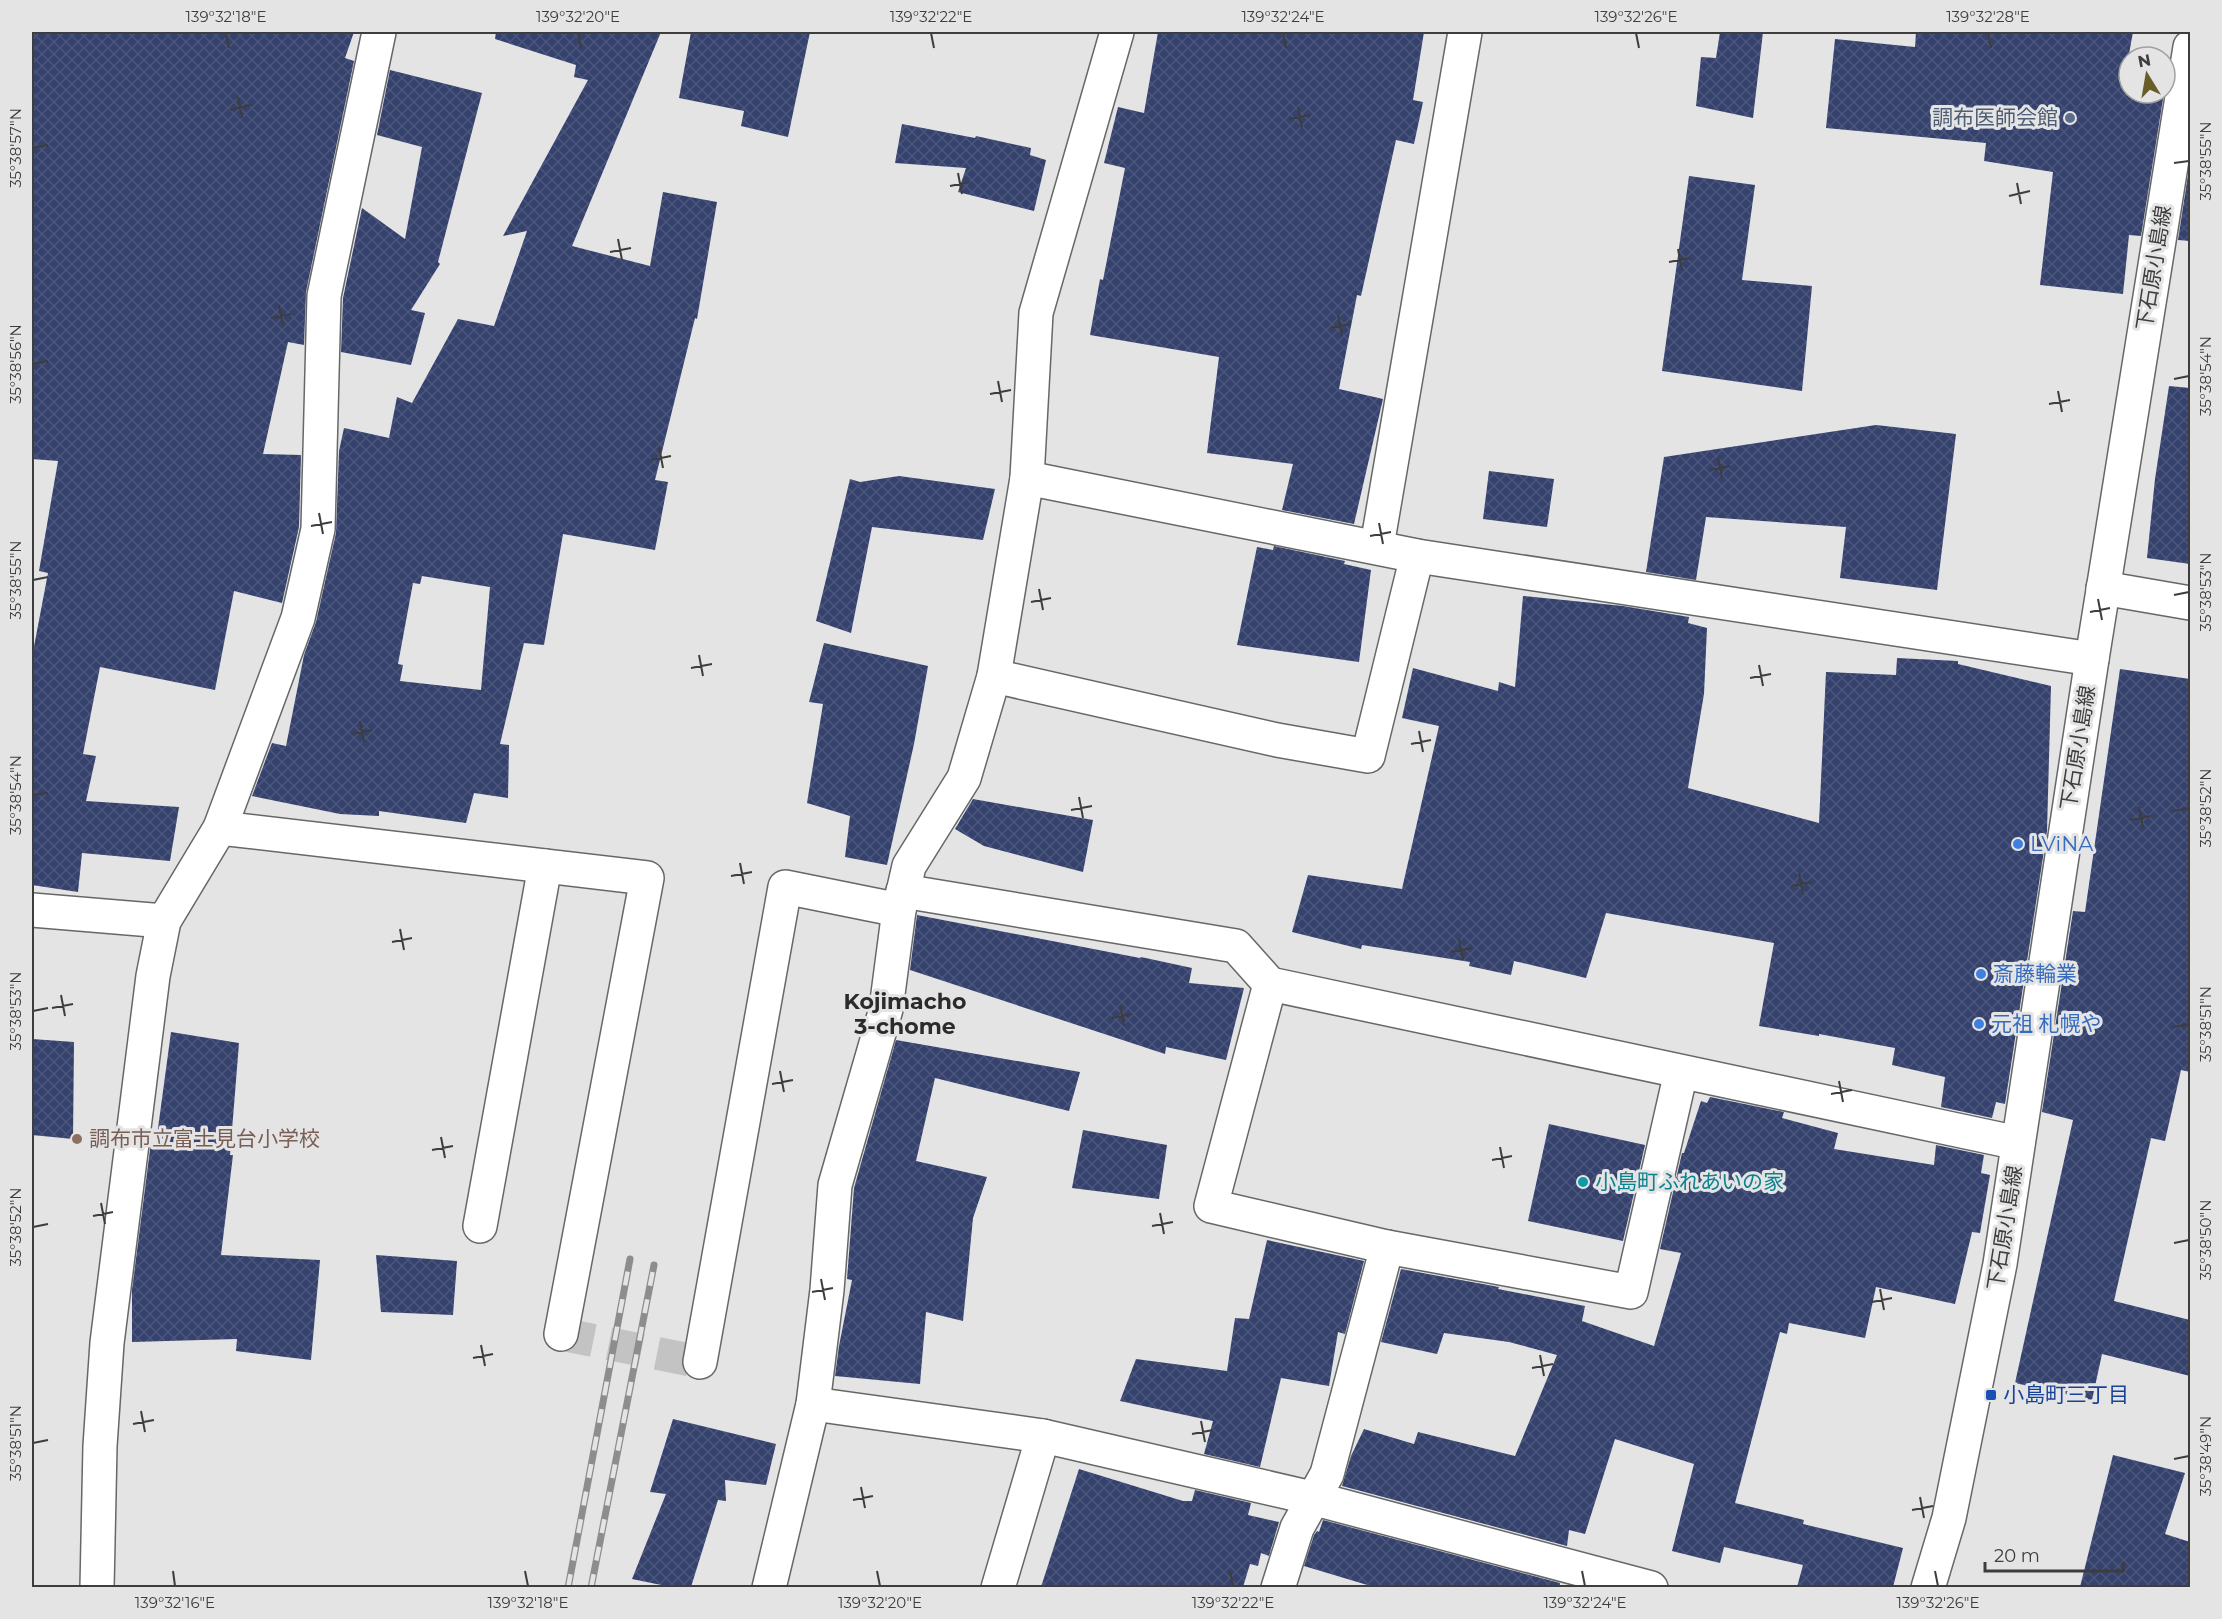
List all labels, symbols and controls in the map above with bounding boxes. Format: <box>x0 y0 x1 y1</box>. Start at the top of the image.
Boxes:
text: 139°32'18"E <box>186 7 266 26</box>
text: 139°32'20"E <box>536 7 620 26</box>
text: 139°32'22"E <box>890 7 972 26</box>
text: 139°32'24"E <box>1241 7 1325 26</box>
text: 139°32'26"E <box>1594 7 1678 26</box>
text: 139°32'28"E <box>1946 7 2030 26</box>
north arrow <box>2117 45 2177 105</box>
text: N <box>2136 50 2152 71</box>
place label: 調布医師会館 <box>1932 105 2058 130</box>
text: 35°38'57"N <box>6 108 25 188</box>
marker: 調布医師会館 <box>2063 111 2077 125</box>
text: 35°38'55"N <box>2196 121 2215 201</box>
street label: 下石原小島線 <box>2131 204 2176 332</box>
text: 35°38'56"N <box>6 324 25 404</box>
text: 35°38'54"N <box>2196 336 2215 416</box>
text: 35°38'55"N <box>6 540 25 620</box>
text: 35°38'53"N <box>2196 553 2215 631</box>
street label: 下石原小島線 <box>2055 684 2100 812</box>
text: 35°38'54"N <box>6 755 25 835</box>
text: 35°38'52"N <box>2196 768 2215 848</box>
place label: LViNA <box>2030 831 2094 856</box>
marker: LViNA <box>2011 837 2025 851</box>
place label: 斎藤輪業 <box>1993 961 2077 986</box>
marker: 斎藤輪業 <box>1974 967 1988 981</box>
text: 35°38'53"N <box>6 972 25 1050</box>
text: 35°38'51"N <box>2196 986 2215 1062</box>
district label: Kojimacho 3-chome <box>844 988 966 1040</box>
place label: 元祖 札幌や <box>1991 1011 2102 1036</box>
marker: 元祖 札幌や <box>1972 1017 1986 1031</box>
place label: 調布市立富士見台小学校 <box>89 1126 320 1151</box>
marker: 調布市立富士見台小学校 <box>70 1132 84 1146</box>
street label: 下石原小島線 <box>1982 1164 2027 1292</box>
place label: 小島町ふれあいの家 <box>1595 1169 1784 1194</box>
marker: 小島町ふれあいの家 <box>1576 1175 1590 1189</box>
text: 35°38'52"N <box>6 1187 25 1267</box>
text: 35°38'50"N <box>2196 1200 2215 1280</box>
place label: 小島町三丁目 <box>2003 1382 2129 1407</box>
marker: 小島町三丁目 <box>1984 1388 1998 1402</box>
text: 35°38'51"N <box>6 1405 25 1481</box>
text: 35°38'49"N <box>2196 1416 2215 1496</box>
scale bar <box>1985 1535 2123 1573</box>
text: 20 m <box>1994 1545 2040 1567</box>
text: 139°32'16"E <box>135 1593 215 1612</box>
text: 139°32'18"E <box>488 1593 568 1612</box>
text: 139°32'20"E <box>838 1593 922 1612</box>
text: 139°32'22"E <box>1192 1593 1274 1612</box>
text: 139°32'24"E <box>1543 1593 1627 1612</box>
text: 139°32'26"E <box>1896 1593 1980 1612</box>

